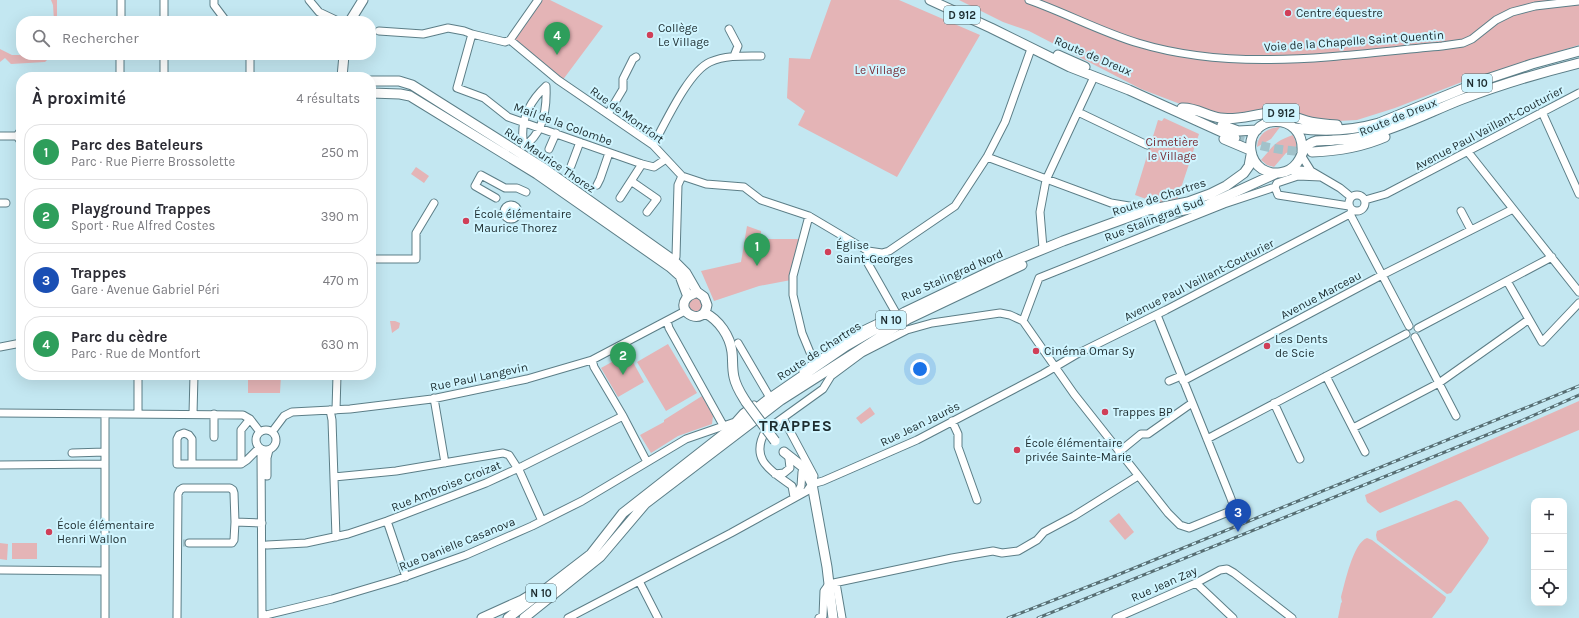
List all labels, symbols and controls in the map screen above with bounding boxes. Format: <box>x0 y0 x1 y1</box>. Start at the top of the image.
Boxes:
road number: D 912 <box>944 6 980 24</box>
place label: Centre équestre <box>1296 6 1383 20</box>
marker: Centre équestre <box>1283 8 1293 18</box>
search box <box>16 16 376 60</box>
place label: Collège Le Village <box>658 21 709 49</box>
pin: 4 <box>544 22 570 55</box>
icon: search <box>30 27 52 49</box>
street label: Voie de la Chapelle Saint Quentin <box>1264 28 1444 54</box>
text: Rechercher <box>62 29 139 47</box>
marker: Collège Le Village <box>645 30 655 40</box>
street label: Route de Dreux <box>1052 33 1134 79</box>
park label: Le Village <box>854 63 906 77</box>
road number: N 10 <box>1462 74 1492 92</box>
street label: Avenue Paul Vaillant-Couturier <box>1412 82 1566 173</box>
street label: Rue de Montfort <box>587 84 667 147</box>
text: À proximité <box>32 88 126 108</box>
text: 4 résultats <box>296 91 360 106</box>
street label: Route de Dreux <box>1357 95 1439 139</box>
street label: Mail de la Colombe <box>512 100 614 148</box>
road number: D 912 <box>1263 104 1299 122</box>
street label: Rue Maurice Thorez <box>502 124 598 196</box>
park label: Cimetière le Village <box>1145 135 1199 163</box>
text: Parc des Bateleurs <box>71 136 203 154</box>
text: 1 <box>44 145 48 160</box>
text: 250 m <box>321 145 359 160</box>
text: Parc · Rue Pierre Brossolette <box>71 154 235 169</box>
street label: Route de Chartres <box>1110 175 1208 219</box>
street label: Rue Stalingrad Sud <box>1102 194 1206 244</box>
text: Playground Trappes <box>71 200 211 218</box>
place label: École élémentaire Maurice Thorez <box>474 206 571 235</box>
text: 2 <box>42 209 50 224</box>
text: 390 m <box>321 209 359 224</box>
marker: École élémentaire Maurice Thorez <box>461 216 471 226</box>
text: Sport · Rue Alfred Costes <box>71 218 215 233</box>
pin: 1 <box>744 233 770 266</box>
street label: Avenue Paul Vaillant-Couturier <box>1122 236 1277 324</box>
place label: Église Saint-Georges <box>836 237 913 266</box>
street label: Rue Stalingrad Nord <box>899 246 1005 304</box>
marker: Église Saint-Georges <box>823 247 833 257</box>
text: Trappes <box>71 264 127 282</box>
street label: Avenue Marceau <box>1278 268 1364 322</box>
text: 3 <box>42 273 50 288</box>
text: 470 m <box>323 273 359 288</box>
text: Gare · Avenue Gabriel Péri <box>71 282 220 297</box>
road number: N 10 <box>876 311 906 329</box>
street label: Route de Chartres <box>774 319 864 383</box>
text: Parc du cèdre <box>71 328 167 346</box>
place label: Les Dents de Scie <box>1275 332 1328 360</box>
text: 4 <box>42 337 50 352</box>
text: 630 m <box>321 337 359 352</box>
marker: Les Dents de Scie <box>1262 341 1272 351</box>
pin: 2 <box>610 342 636 375</box>
place label: Cinéma Omar Sy <box>1044 344 1135 358</box>
text: Parc · Rue de Montfort <box>71 346 200 361</box>
marker: Cinéma Omar Sy <box>1031 346 1041 356</box>
your location <box>910 359 930 379</box>
street label: Rue Paul Langevin <box>429 360 529 394</box>
street label: Rue Jean Jaurès <box>878 399 962 449</box>
place label: Trappes BP <box>1113 405 1173 419</box>
marker: Trappes BP <box>1100 407 1110 417</box>
district label: TRAPPES <box>759 416 833 435</box>
place label: École élémentaire privée Sainte-Marie <box>1025 435 1132 464</box>
marker: École élémentaire privée Sainte-Marie <box>1012 445 1022 455</box>
street label: Rue Ambroise Croizat <box>389 457 503 514</box>
map controls <box>1531 498 1567 606</box>
button: + <box>1531 498 1567 534</box>
pin: 3 <box>1225 499 1251 532</box>
street label: Rue Danielle Casanova <box>397 514 517 574</box>
place label: École élémentaire Henri Wallon <box>57 517 154 546</box>
marker: École élémentaire Henri Wallon <box>44 527 54 537</box>
button: − <box>1531 534 1567 570</box>
street label: Rue Jean Zay <box>1129 563 1199 605</box>
button: locate <box>1531 570 1567 606</box>
road number: N 10 <box>526 584 556 602</box>

